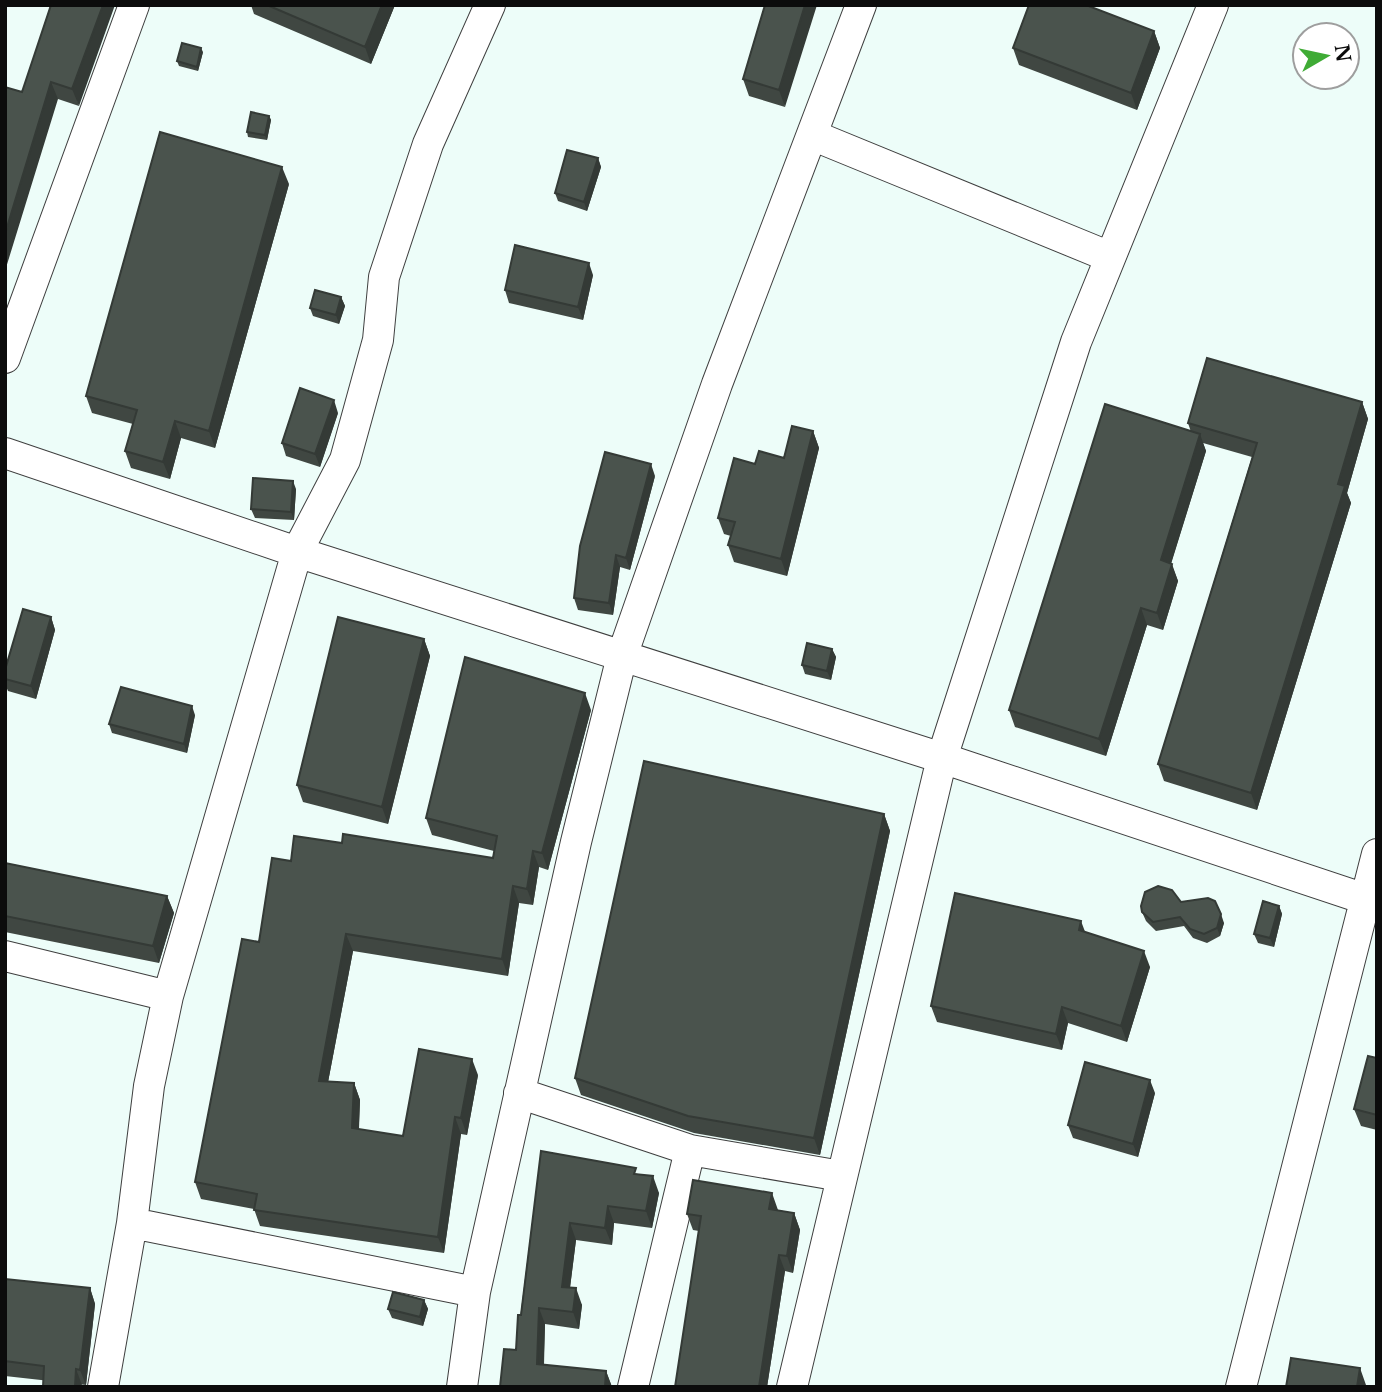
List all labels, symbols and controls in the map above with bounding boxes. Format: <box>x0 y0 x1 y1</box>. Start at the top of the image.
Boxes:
north arrow <box>1291 21 1361 91</box>
text: N <box>1330 43 1355 64</box>

